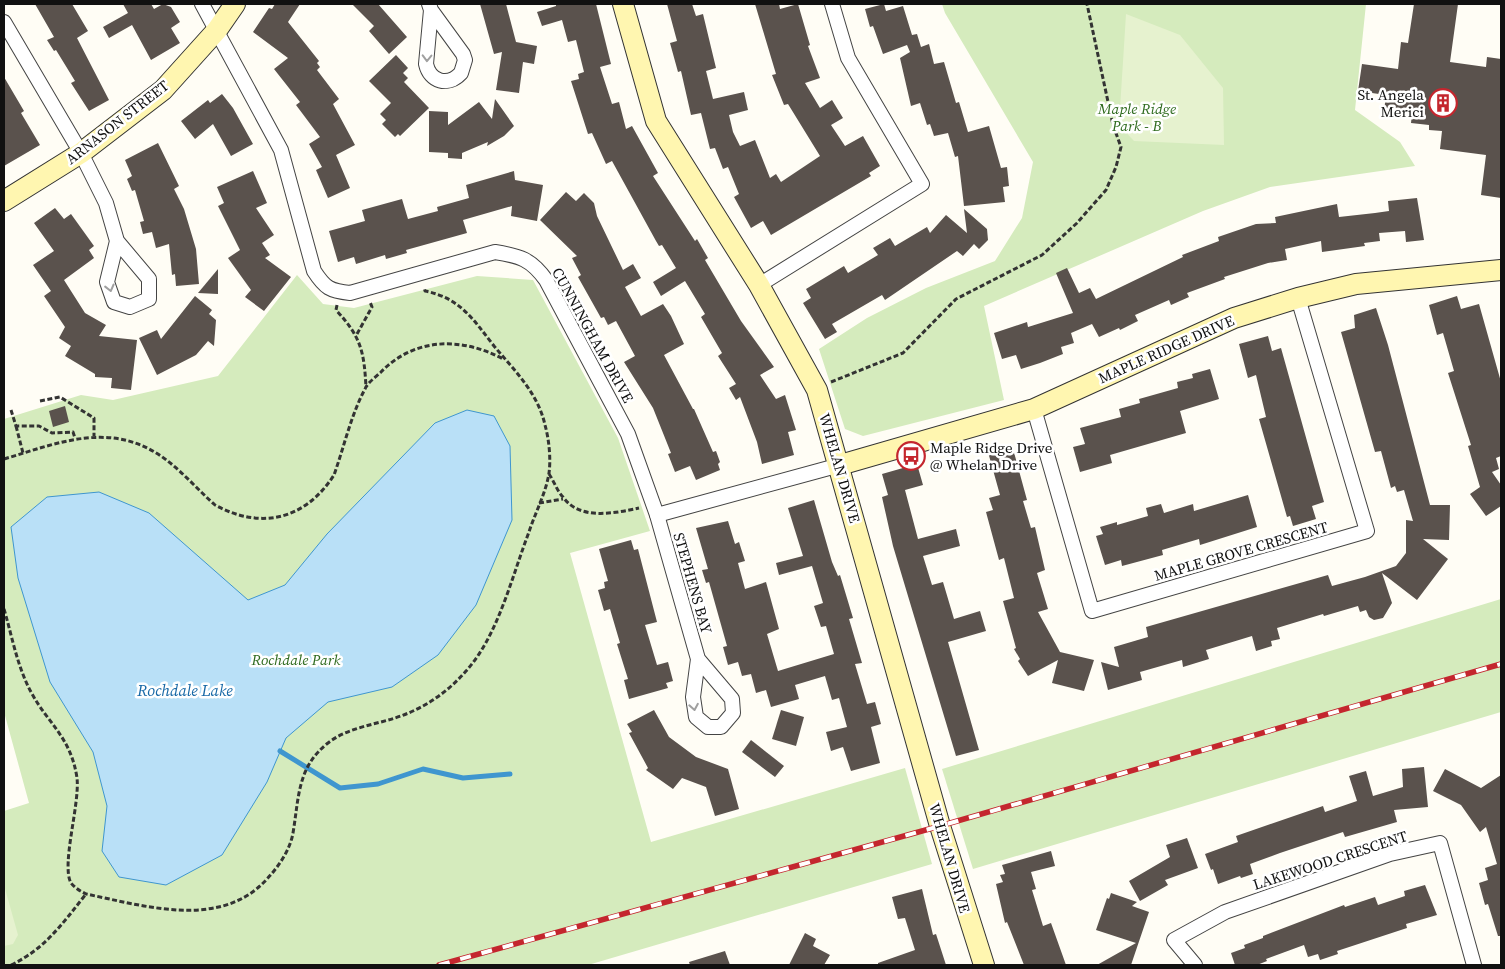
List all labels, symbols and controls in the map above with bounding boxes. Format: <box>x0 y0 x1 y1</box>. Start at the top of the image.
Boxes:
one-way arrow <box>421 55 432 63</box>
street label: ARNASON STREET <box>61 75 173 169</box>
place label: St. Angela Merici <box>1357 84 1424 122</box>
building icon: St. Angela Merici <box>1428 88 1458 118</box>
park label: Maple Ridge Park - B <box>1097 98 1176 136</box>
street label: CUNNINGHAM DRIVE <box>547 264 639 406</box>
one-way arrow <box>104 284 115 292</box>
street label: MAPLE RIDGE DRIVE <box>1095 310 1237 388</box>
street label: WHELAN DRIVE <box>814 411 866 525</box>
place label: Maple Ridge Drive @ Whelan Drive <box>930 437 1053 475</box>
bus stop icon: Maple Ridge Drive @ Whelan Drive <box>896 441 926 471</box>
street label: MAPLE GROVE CRESCENT <box>1152 516 1330 586</box>
street label: STEPHENS BAY <box>669 530 718 637</box>
park label: Rochdale Park <box>250 649 341 670</box>
water label: Rochdale Lake <box>136 679 233 701</box>
one-way arrow <box>689 703 699 712</box>
street label: WHELAN DRIVE <box>924 801 976 915</box>
street label: LAKEWOOD CRESCENT <box>1250 825 1410 895</box>

